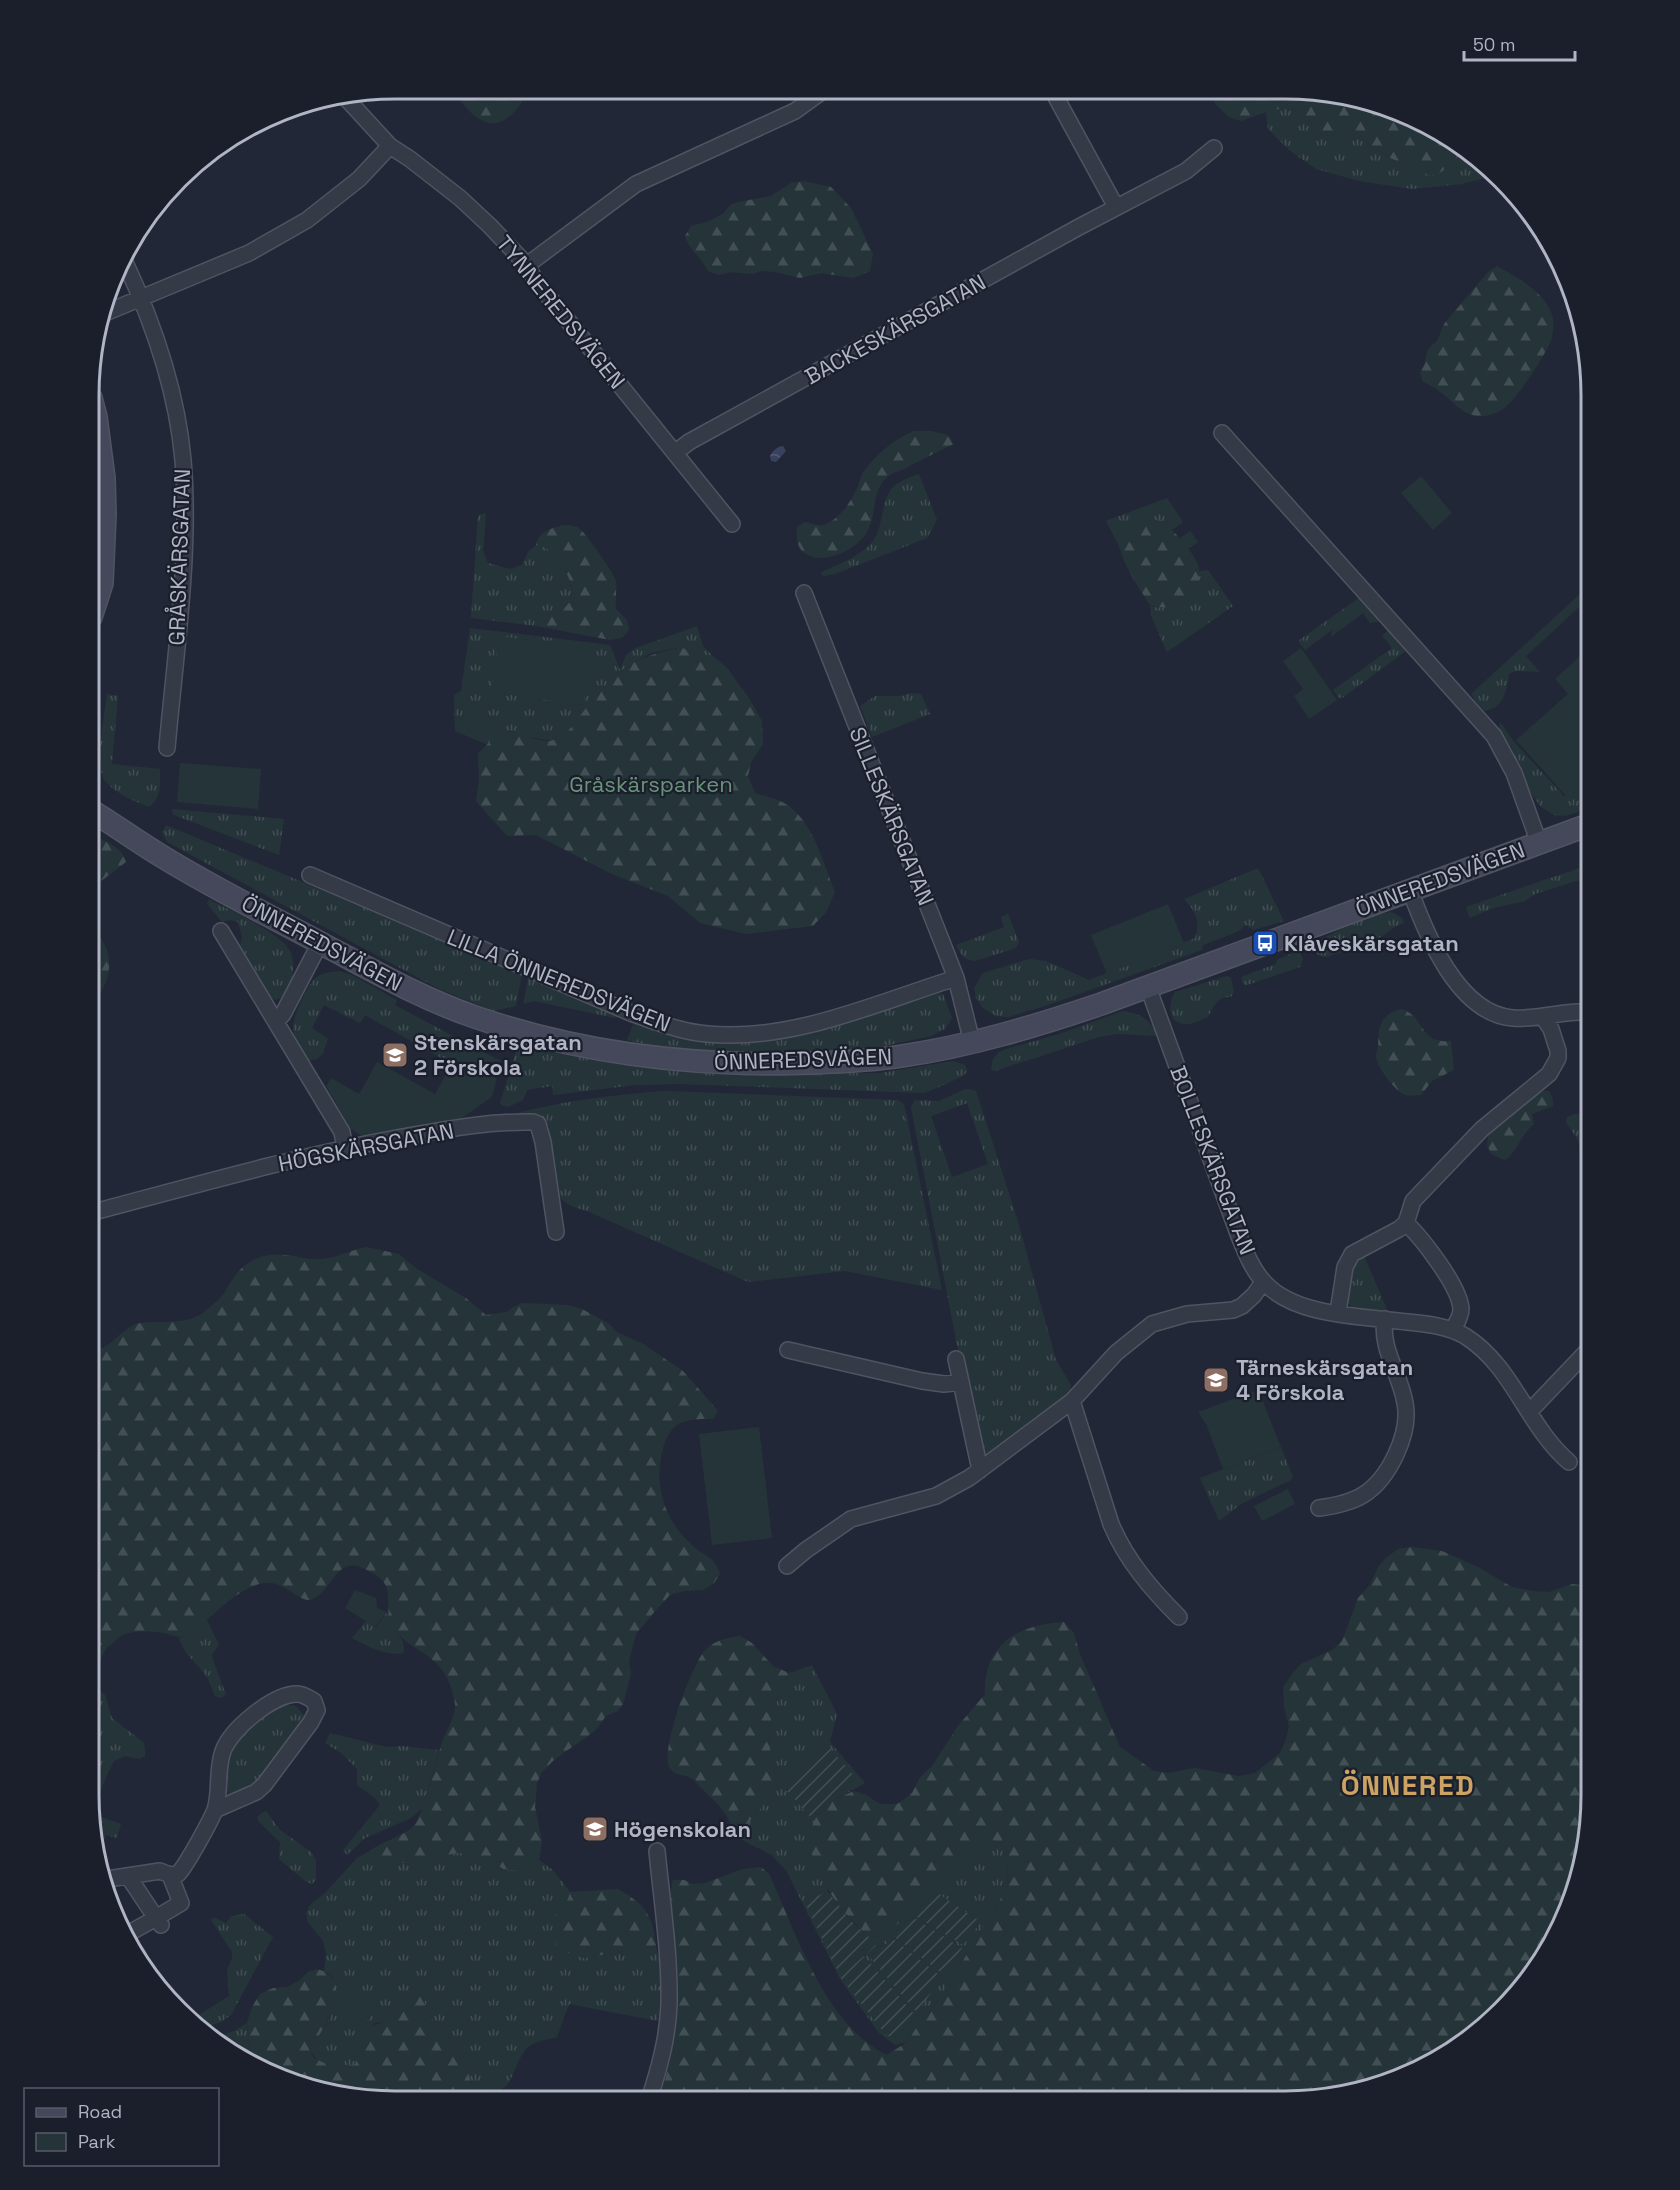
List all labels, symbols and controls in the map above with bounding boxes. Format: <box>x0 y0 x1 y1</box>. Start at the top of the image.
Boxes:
scale bar <box>1464 24 1575 62</box>
text: 50 m <box>1473 33 1515 56</box>
street label: TYNNEREDSVÄGEN <box>490 229 632 395</box>
street label: BACKESKÄRSGATAN <box>800 268 990 390</box>
street label: GRÅSKÄRSGATAN <box>162 468 196 646</box>
street label: SILLESKÄRSGATAN <box>843 723 941 909</box>
park label: Gråskärsparken <box>569 770 733 798</box>
street label: ÖNNEREDSVÄGEN <box>1352 835 1528 923</box>
street label: ÖNNEREDSVÄGEN <box>237 889 407 997</box>
street label: LILLA ÖNNEREDSVÄGEN <box>443 922 675 1038</box>
bus stop icon: Klåveskärsgatan <box>1250 928 1280 958</box>
place label: Klåveskärsgatan <box>1284 929 1459 957</box>
place label: Stenskärsgatan 2 Förskola <box>414 1028 582 1081</box>
school or university icon: Stenskärsgatan 2 Förskola <box>380 1040 410 1070</box>
street label: ÖNNEREDSVÄGEN <box>714 1042 892 1076</box>
street label: BOLLESKÄRSGATAN <box>1164 1061 1262 1259</box>
street label: HÖGSKÄRSGATAN <box>276 1116 456 1178</box>
place label: Tärneskärsgatan 4 Förskola <box>1236 1353 1413 1406</box>
school or university icon: Tärneskärsgatan 4 Förskola <box>1201 1365 1231 1395</box>
district label: ÖNNERED <box>1341 1767 1475 1803</box>
school or university icon: Högenskolan <box>580 1814 610 1844</box>
place label: Högenskolan <box>614 1815 751 1843</box>
legend <box>24 2088 219 2166</box>
text: Road <box>78 2100 122 2123</box>
text: Park <box>78 2130 116 2153</box>

